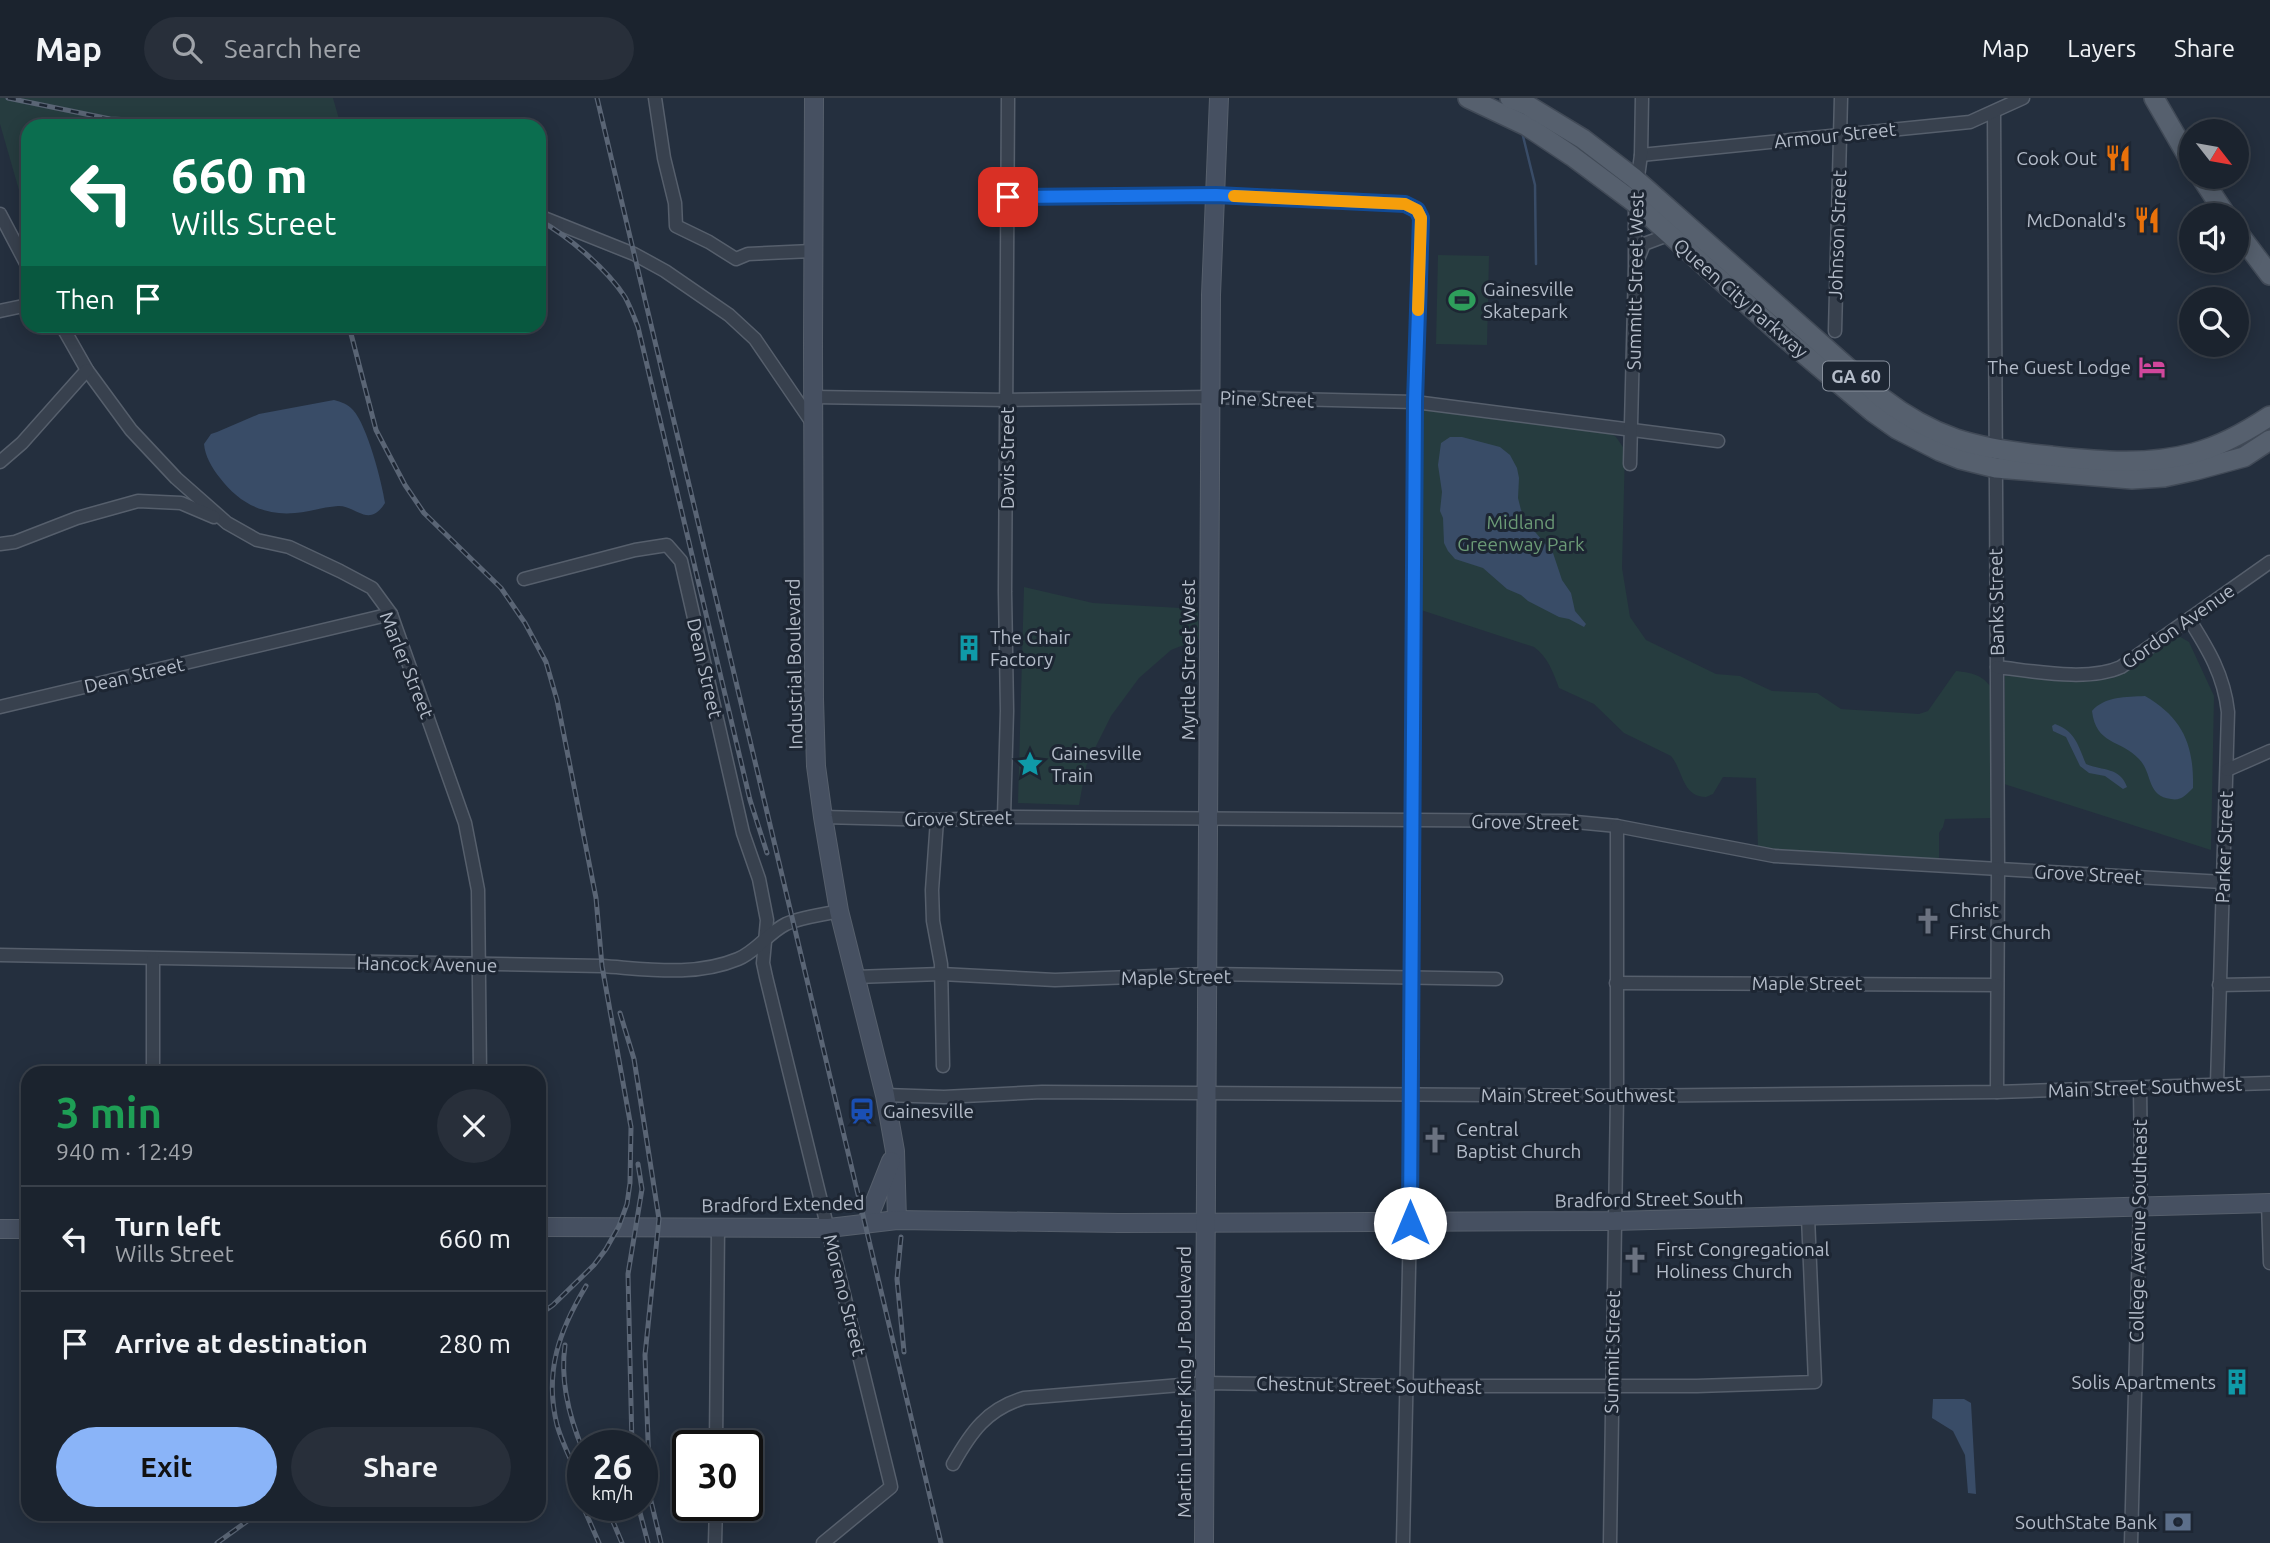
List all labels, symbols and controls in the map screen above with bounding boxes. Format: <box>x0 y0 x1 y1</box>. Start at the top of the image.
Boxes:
search box <box>144 17 634 80</box>
icon: search <box>168 29 206 67</box>
text: Map <box>35 30 102 67</box>
text: Search here <box>224 34 362 63</box>
text: Map <box>1982 35 2029 62</box>
text: Layers <box>2067 35 2136 62</box>
text: Share <box>2174 35 2235 62</box>
street label: Armour Street <box>1773 118 1898 152</box>
north arrow <box>2179 119 2249 189</box>
map controls <box>2179 119 2249 357</box>
restaurant icon: Cook Out <box>2103 143 2133 173</box>
icon: left <box>56 147 147 238</box>
text: 660 m <box>171 147 308 202</box>
place label: Cook Out <box>2016 147 2098 169</box>
pin <box>978 167 1038 227</box>
street label: Johnson Street <box>1824 169 1850 300</box>
icon: arrive <box>989 178 1027 216</box>
street label: Summitt Street West <box>1622 191 1648 370</box>
button: sound <box>2179 203 2249 273</box>
text: Wills Street <box>171 205 336 241</box>
restaurant icon: McDonald's <box>2132 205 2162 235</box>
place label: McDonald's <box>2027 209 2126 231</box>
street label: Queen City Parkway <box>1669 234 1813 362</box>
place label: Gainesville Skatepark <box>1483 278 1574 322</box>
icon: arrive <box>129 280 167 318</box>
text: Then <box>56 285 115 314</box>
sports icon: Gainesville Skatepark <box>1447 285 1477 315</box>
button: search <box>2179 287 2249 357</box>
hotel icon: The Guest Lodge <box>2137 352 2167 382</box>
place label: The Guest Lodge <box>1987 356 2131 378</box>
road number: GA 60 <box>1823 362 1889 390</box>
street label: Pine Street <box>1219 386 1315 412</box>
street label: Davis Street <box>996 406 1018 509</box>
park label: Midland Greenway Park <box>1457 511 1585 555</box>
street label: Banks Street <box>1984 547 2008 656</box>
street label: Industrial Boulevard <box>782 578 806 750</box>
street label: Myrtle Street West <box>1177 579 1199 741</box>
street label: Gordon Avenue <box>2117 579 2239 673</box>
street label: Marler Street <box>376 608 439 722</box>
street label: Dean Street <box>683 616 727 721</box>
place label: The Chair Factory <box>990 626 1070 670</box>
building icon: The Chair Factory <box>954 633 984 663</box>
street label: Dean Street <box>82 653 187 697</box>
place label: Gainesville Train <box>1051 742 1142 786</box>
place icon: Gainesville Train <box>1015 749 1045 779</box>
street label: Parker Street <box>2211 790 2237 904</box>
street label: Grove Street <box>904 806 1013 830</box>
street label: Grove Street <box>1471 810 1580 834</box>
street label: Grove Street <box>2034 860 2143 888</box>
place label: Christ First Church <box>1949 899 2051 943</box>
church icon: Christ First Church <box>1913 906 1943 936</box>
street label: Hancock Avenue <box>357 952 497 976</box>
street label: Maple Street <box>1121 965 1232 989</box>
street label: Maple Street <box>1752 972 1863 994</box>
street label: Main Street Southwest <box>2047 1073 2243 1101</box>
street label: Main Street Southwest <box>1481 1084 1676 1106</box>
text: 3 min <box>56 1089 162 1136</box>
button: close <box>437 1089 511 1163</box>
station icon: Gainesville <box>847 1096 877 1126</box>
place label: Gainesville <box>883 1100 974 1122</box>
place label: Central Baptist Church <box>1456 1118 1581 1162</box>
street label: College Avenue Southeast <box>2125 1119 2151 1343</box>
church icon: Central Baptist Church <box>1420 1125 1450 1155</box>
text: 940 m · 12:49 <box>56 1139 194 1164</box>
position arrow <box>1373 1186 1447 1260</box>
street label: Bradford Street South <box>1554 1186 1744 1212</box>
street label: Bradford Extended <box>701 1192 865 1216</box>
text: Turn left <box>115 1212 221 1241</box>
icon: left <box>56 1220 94 1258</box>
text: 660 m <box>439 1224 511 1253</box>
street label: Moreno Street <box>819 1232 871 1359</box>
place label: First Congregational Holiness Church <box>1656 1238 1830 1282</box>
text: Wills Street <box>115 1241 234 1266</box>
church icon: First Congregational Holiness Church <box>1620 1245 1650 1275</box>
street label: Martin Luther King Jr Boulevard <box>1173 1246 1195 1518</box>
street label: Summit Street <box>1600 1290 1624 1414</box>
icon: arrive <box>56 1325 94 1363</box>
text: Arrive at destination <box>115 1329 368 1358</box>
text: 280 m <box>439 1329 511 1358</box>
building icon: Solis Apartments <box>2222 1367 2252 1397</box>
place label: Solis Apartments <box>2071 1371 2216 1393</box>
street label: Chestnut Street Southeast <box>1256 1372 1483 1398</box>
button: Exit <box>56 1427 277 1507</box>
button: Share <box>291 1427 511 1507</box>
speed limit sign: 30 <box>672 1430 763 1521</box>
text: 26 <box>593 1446 632 1486</box>
text: km/h <box>592 1483 633 1503</box>
bank icon: SouthState Bank <box>2163 1507 2193 1537</box>
place label: SouthState Bank <box>2015 1511 2157 1533</box>

